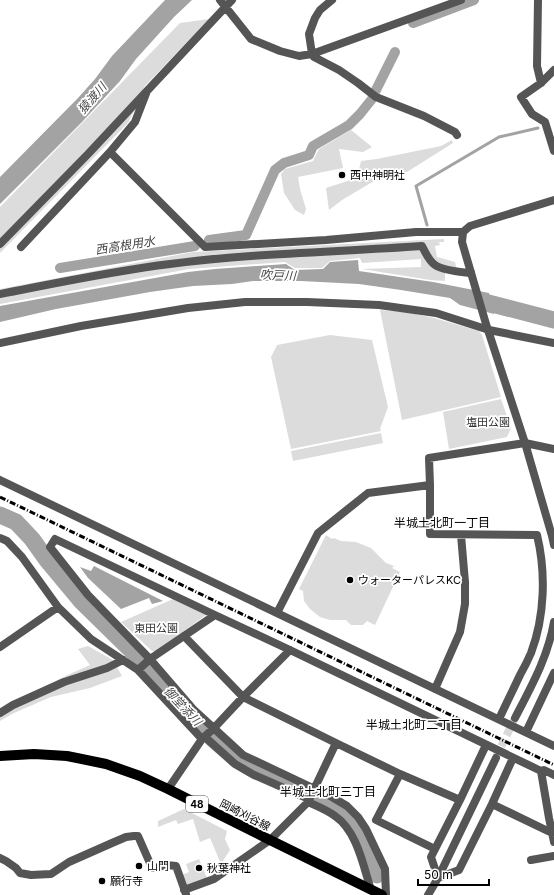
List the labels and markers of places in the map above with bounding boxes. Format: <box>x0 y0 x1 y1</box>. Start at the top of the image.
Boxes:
place label: 西中神明社 <box>350 168 405 182</box>
marker: 西中神明社 <box>337 170 347 180</box>
place label: ウォーターパレスKC <box>358 573 461 587</box>
marker: ウォーターパレスKC <box>345 575 355 585</box>
place label: 山門 <box>147 859 169 873</box>
marker: 山門 <box>134 861 144 871</box>
place label: 秋葉神社 <box>207 861 251 875</box>
marker: 秋葉神社 <box>194 863 204 873</box>
place label: 願行寺 <box>110 874 143 888</box>
marker: 願行寺 <box>97 876 107 886</box>

